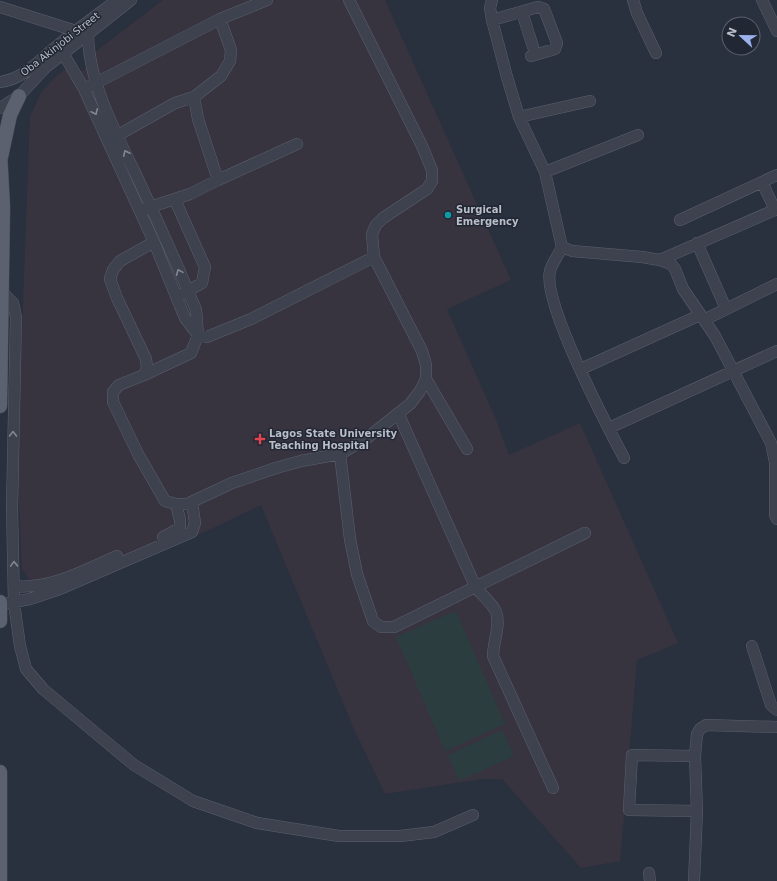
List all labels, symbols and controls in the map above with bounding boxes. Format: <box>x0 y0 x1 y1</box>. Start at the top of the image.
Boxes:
street label: Oba Akinjobi Street <box>18 10 102 78</box>
north arrow <box>721 16 761 56</box>
text: N <box>724 26 740 39</box>
one-way arrow <box>90 107 98 115</box>
one-way arrow <box>123 150 131 158</box>
place label: Surgical Emergency <box>456 204 519 227</box>
marker: Surgical Emergency <box>443 210 453 220</box>
one-way arrow <box>176 268 184 275</box>
place label: Lagos State University Teaching Hospital <box>269 428 397 451</box>
one-way arrow <box>9 431 18 437</box>
marker: Lagos State University Teaching Hospital <box>254 433 266 445</box>
one-way arrow <box>10 561 18 567</box>

